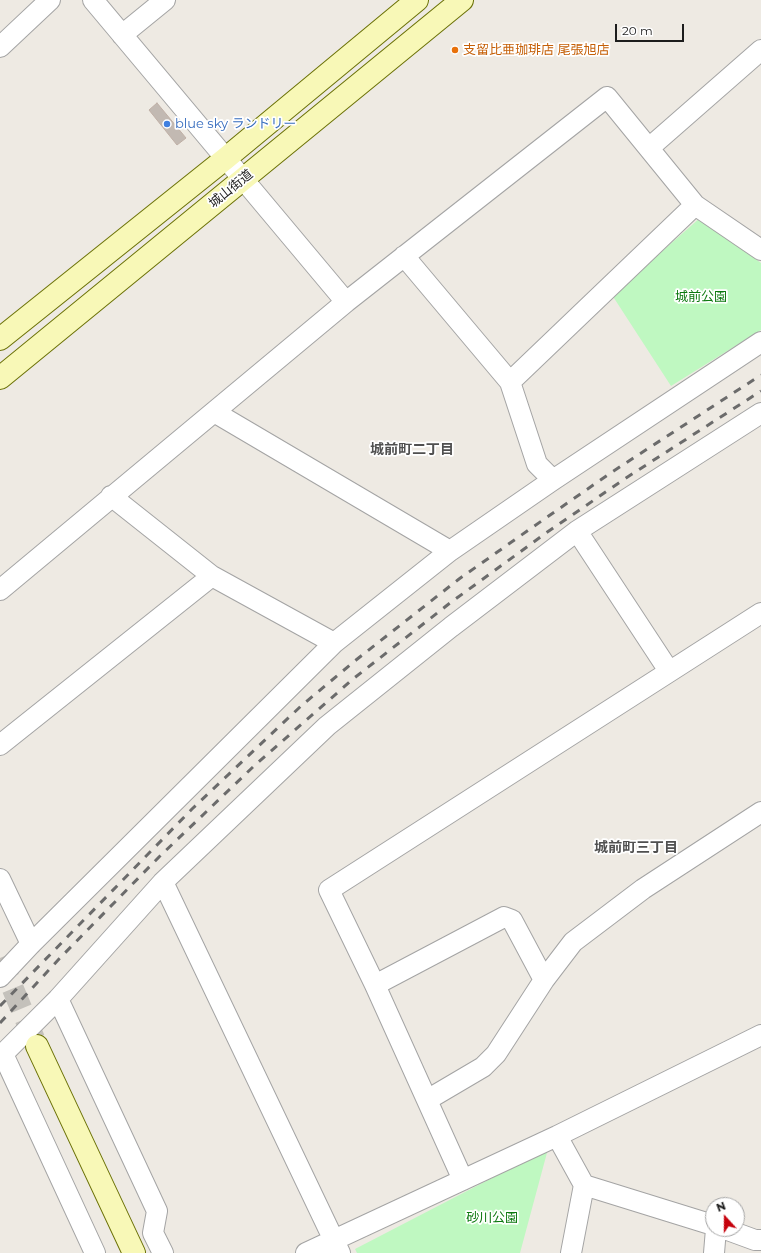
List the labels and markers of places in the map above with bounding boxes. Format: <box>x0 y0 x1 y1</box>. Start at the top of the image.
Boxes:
place label: 支留比亜珈琲店 尾張旭店 <box>463 42 609 58</box>
marker: 支留比亜珈琲店 尾張旭店 <box>450 45 460 55</box>
place label: blue sky ランドリー <box>175 116 297 132</box>
marker: blue sky ランドリー <box>162 119 172 129</box>

